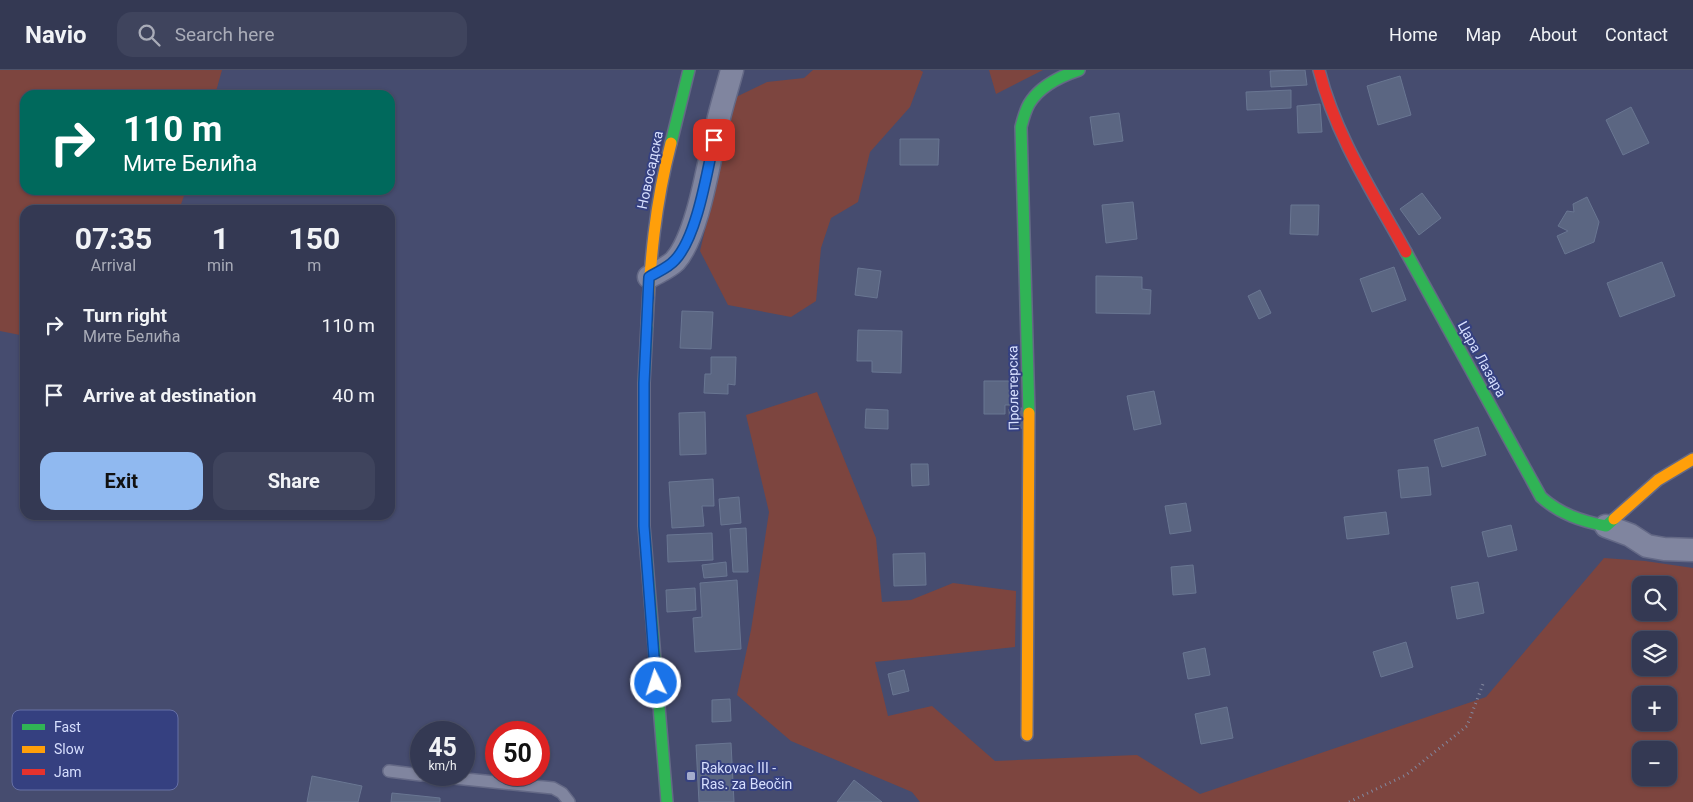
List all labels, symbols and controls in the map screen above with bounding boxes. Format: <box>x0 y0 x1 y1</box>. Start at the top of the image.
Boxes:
search box <box>117 12 467 57</box>
text: Navio <box>25 21 87 49</box>
icon: search <box>135 21 163 49</box>
text: Search here <box>175 23 275 46</box>
text: Home <box>1389 24 1438 45</box>
text: Map <box>1466 24 1501 45</box>
text: About <box>1529 24 1577 45</box>
text: Contact <box>1605 24 1668 45</box>
text: 110 m <box>123 109 222 150</box>
icon: right <box>40 110 105 175</box>
pin <box>693 119 735 161</box>
icon: arrive <box>700 126 728 154</box>
street label: Новосадска <box>634 129 666 211</box>
text: Мите Белића <box>123 151 257 176</box>
text: 07:35 <box>75 221 152 256</box>
text: 1 <box>212 221 229 256</box>
text: 150 <box>289 221 340 256</box>
text: Arrival <box>91 256 136 275</box>
text: min <box>207 256 234 275</box>
text: m <box>307 256 321 275</box>
text: Turn right <box>83 304 167 327</box>
icon: right <box>40 311 68 339</box>
text: 110 m <box>322 314 375 337</box>
street label: Цара Лазара <box>1455 318 1509 400</box>
text: Мите Белића <box>83 327 181 346</box>
street label: Пролетерска <box>1004 345 1022 431</box>
icon: arrive <box>40 381 68 409</box>
text: Arrive at destination <box>83 384 256 407</box>
text: 40 m <box>332 384 375 407</box>
button: Exit <box>40 452 203 510</box>
button: Share <box>213 452 375 510</box>
map controls <box>1632 576 1677 786</box>
button: search <box>1632 576 1677 621</box>
button: layers <box>1632 631 1677 676</box>
position arrow <box>629 656 681 708</box>
button: + <box>1632 686 1677 731</box>
legend <box>12 710 178 790</box>
text: Fast <box>54 719 81 735</box>
speed limit sign: 50 <box>485 721 550 786</box>
text: 45 <box>428 733 457 762</box>
text: Slow <box>54 741 85 757</box>
button: − <box>1632 741 1677 786</box>
text: km/h <box>428 759 457 773</box>
place label: Rakovac III - Ras. za Beočin <box>701 760 792 792</box>
text: Jam <box>54 764 82 780</box>
marker: Rakovac III - Ras. za Beočin <box>685 770 697 782</box>

